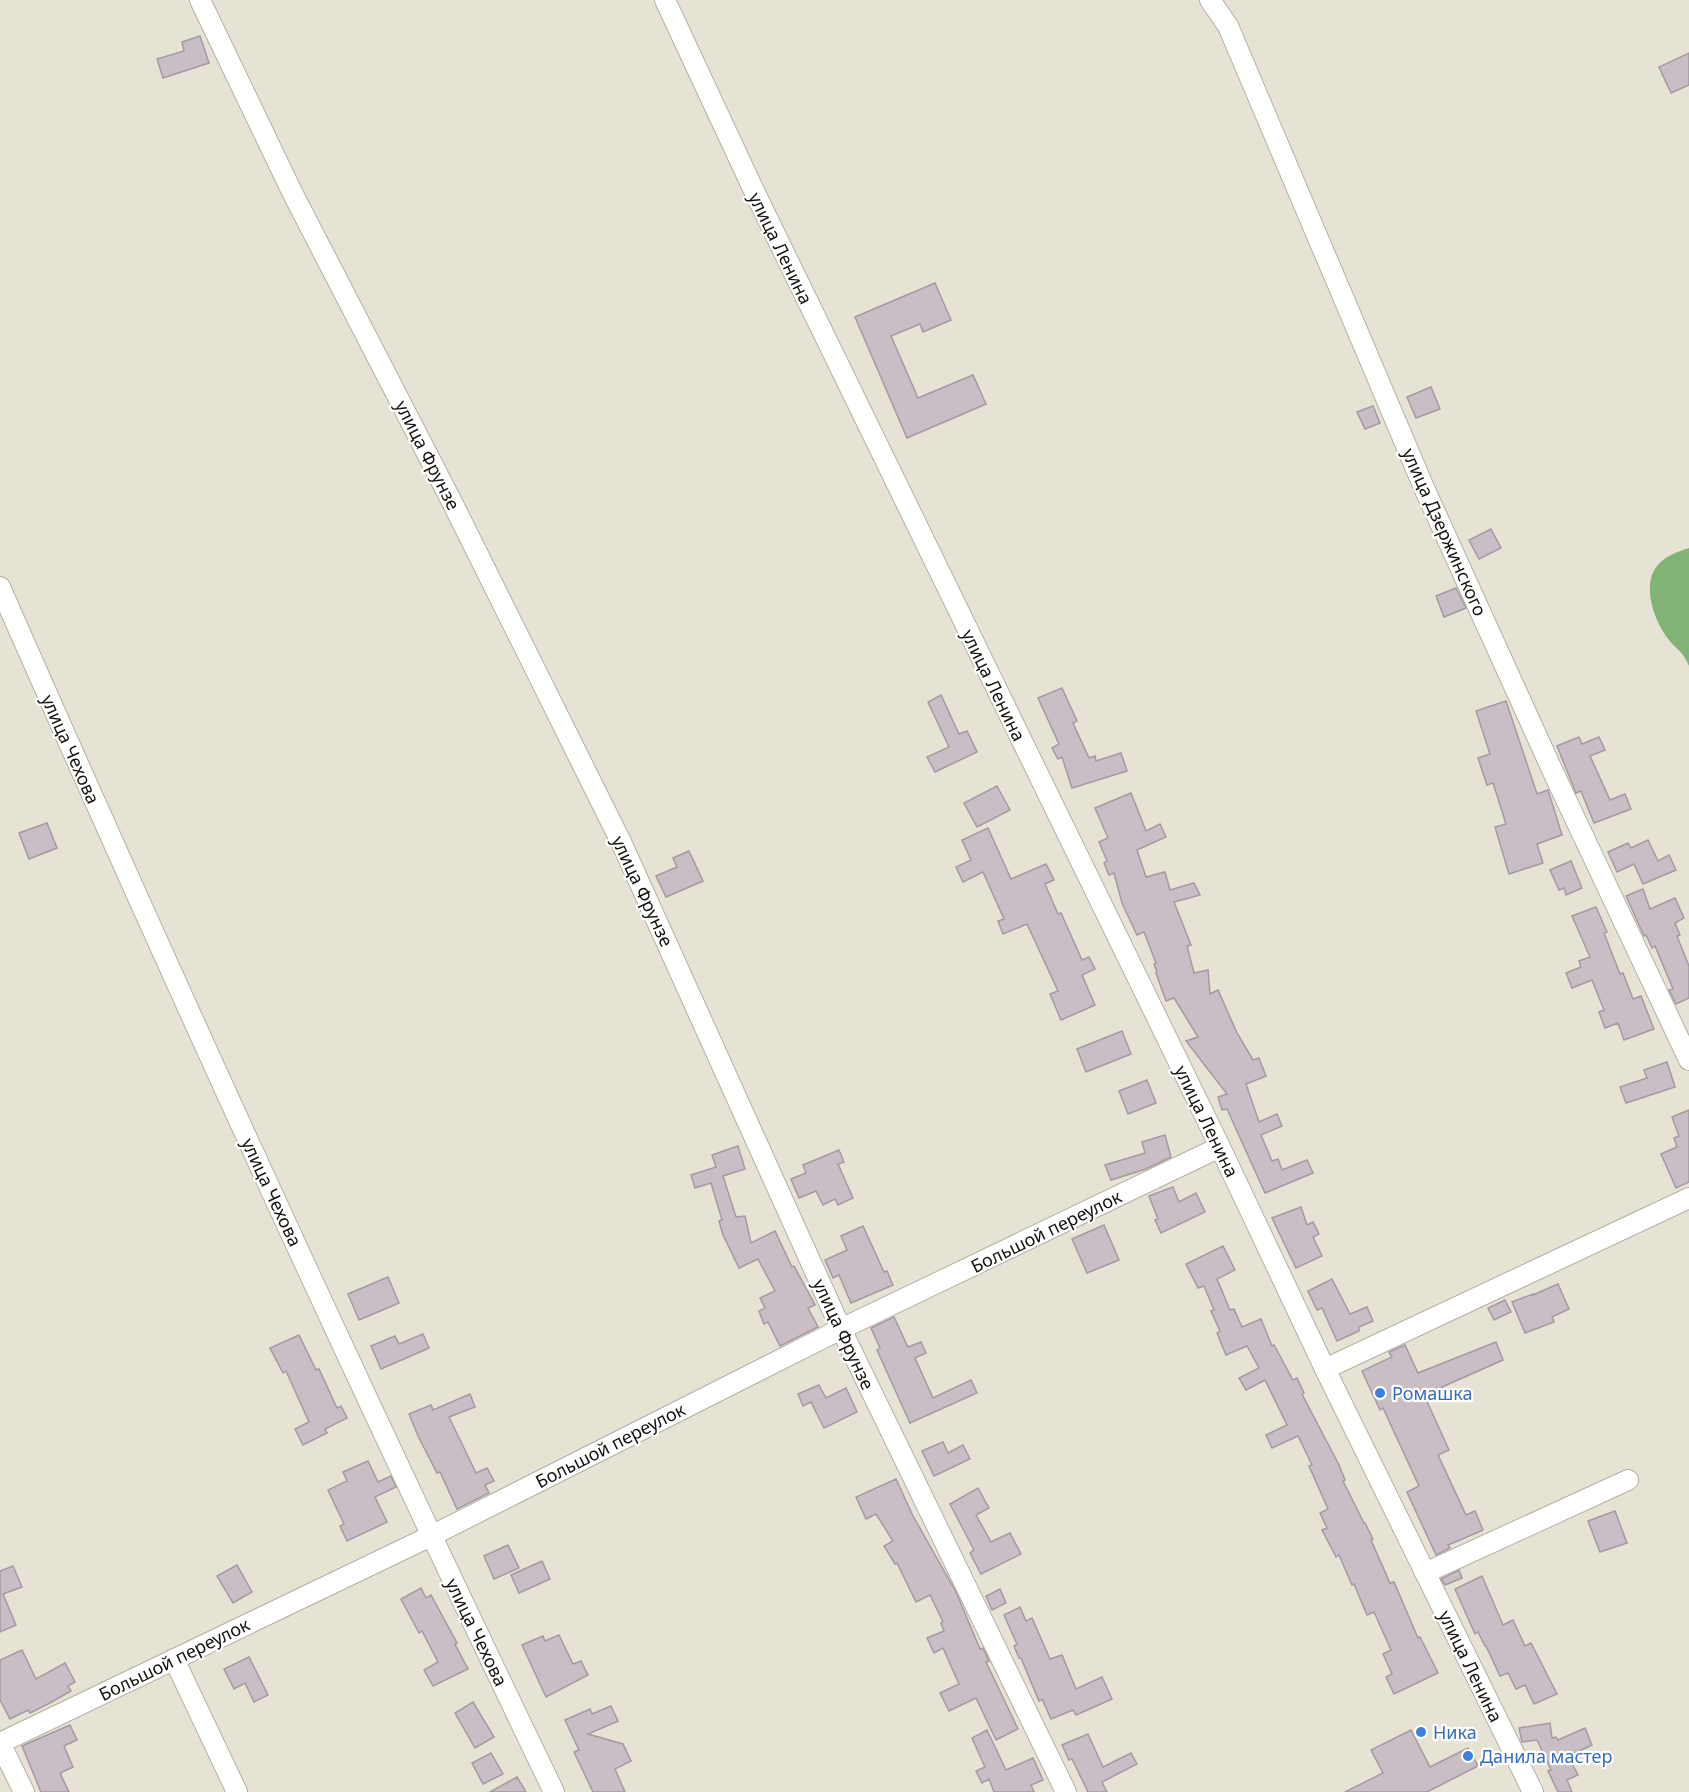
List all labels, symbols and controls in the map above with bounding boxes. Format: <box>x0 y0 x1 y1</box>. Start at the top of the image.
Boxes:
street label: улица Ленина <box>744 188 818 308</box>
street label: улица Фрунзе <box>390 396 466 514</box>
street label: улица Дзержинского <box>1397 444 1493 620</box>
street label: улица Ленина <box>957 625 1031 745</box>
street label: улица Чехова <box>36 691 106 807</box>
street label: улица Фрунзе <box>607 832 679 950</box>
street label: улица Ленина <box>1170 1061 1244 1181</box>
street label: улица Чехова <box>236 1134 308 1250</box>
street label: Большой переулок <box>967 1184 1126 1278</box>
street label: улица Фрунзе <box>808 1275 880 1393</box>
place label: Ромашка <box>1392 1381 1473 1405</box>
marker: Ромашка <box>1373 1386 1387 1400</box>
street label: Большой переулок <box>531 1397 689 1493</box>
street label: улица Чехова <box>441 1574 513 1690</box>
street label: улица Ленина <box>1434 1606 1508 1726</box>
street label: Большой переулок <box>95 1612 254 1706</box>
place label: Ника <box>1433 1720 1477 1744</box>
marker: Ника <box>1414 1725 1428 1739</box>
place label: Данила мастер <box>1480 1744 1612 1768</box>
marker: Данила мастер <box>1461 1749 1475 1763</box>

